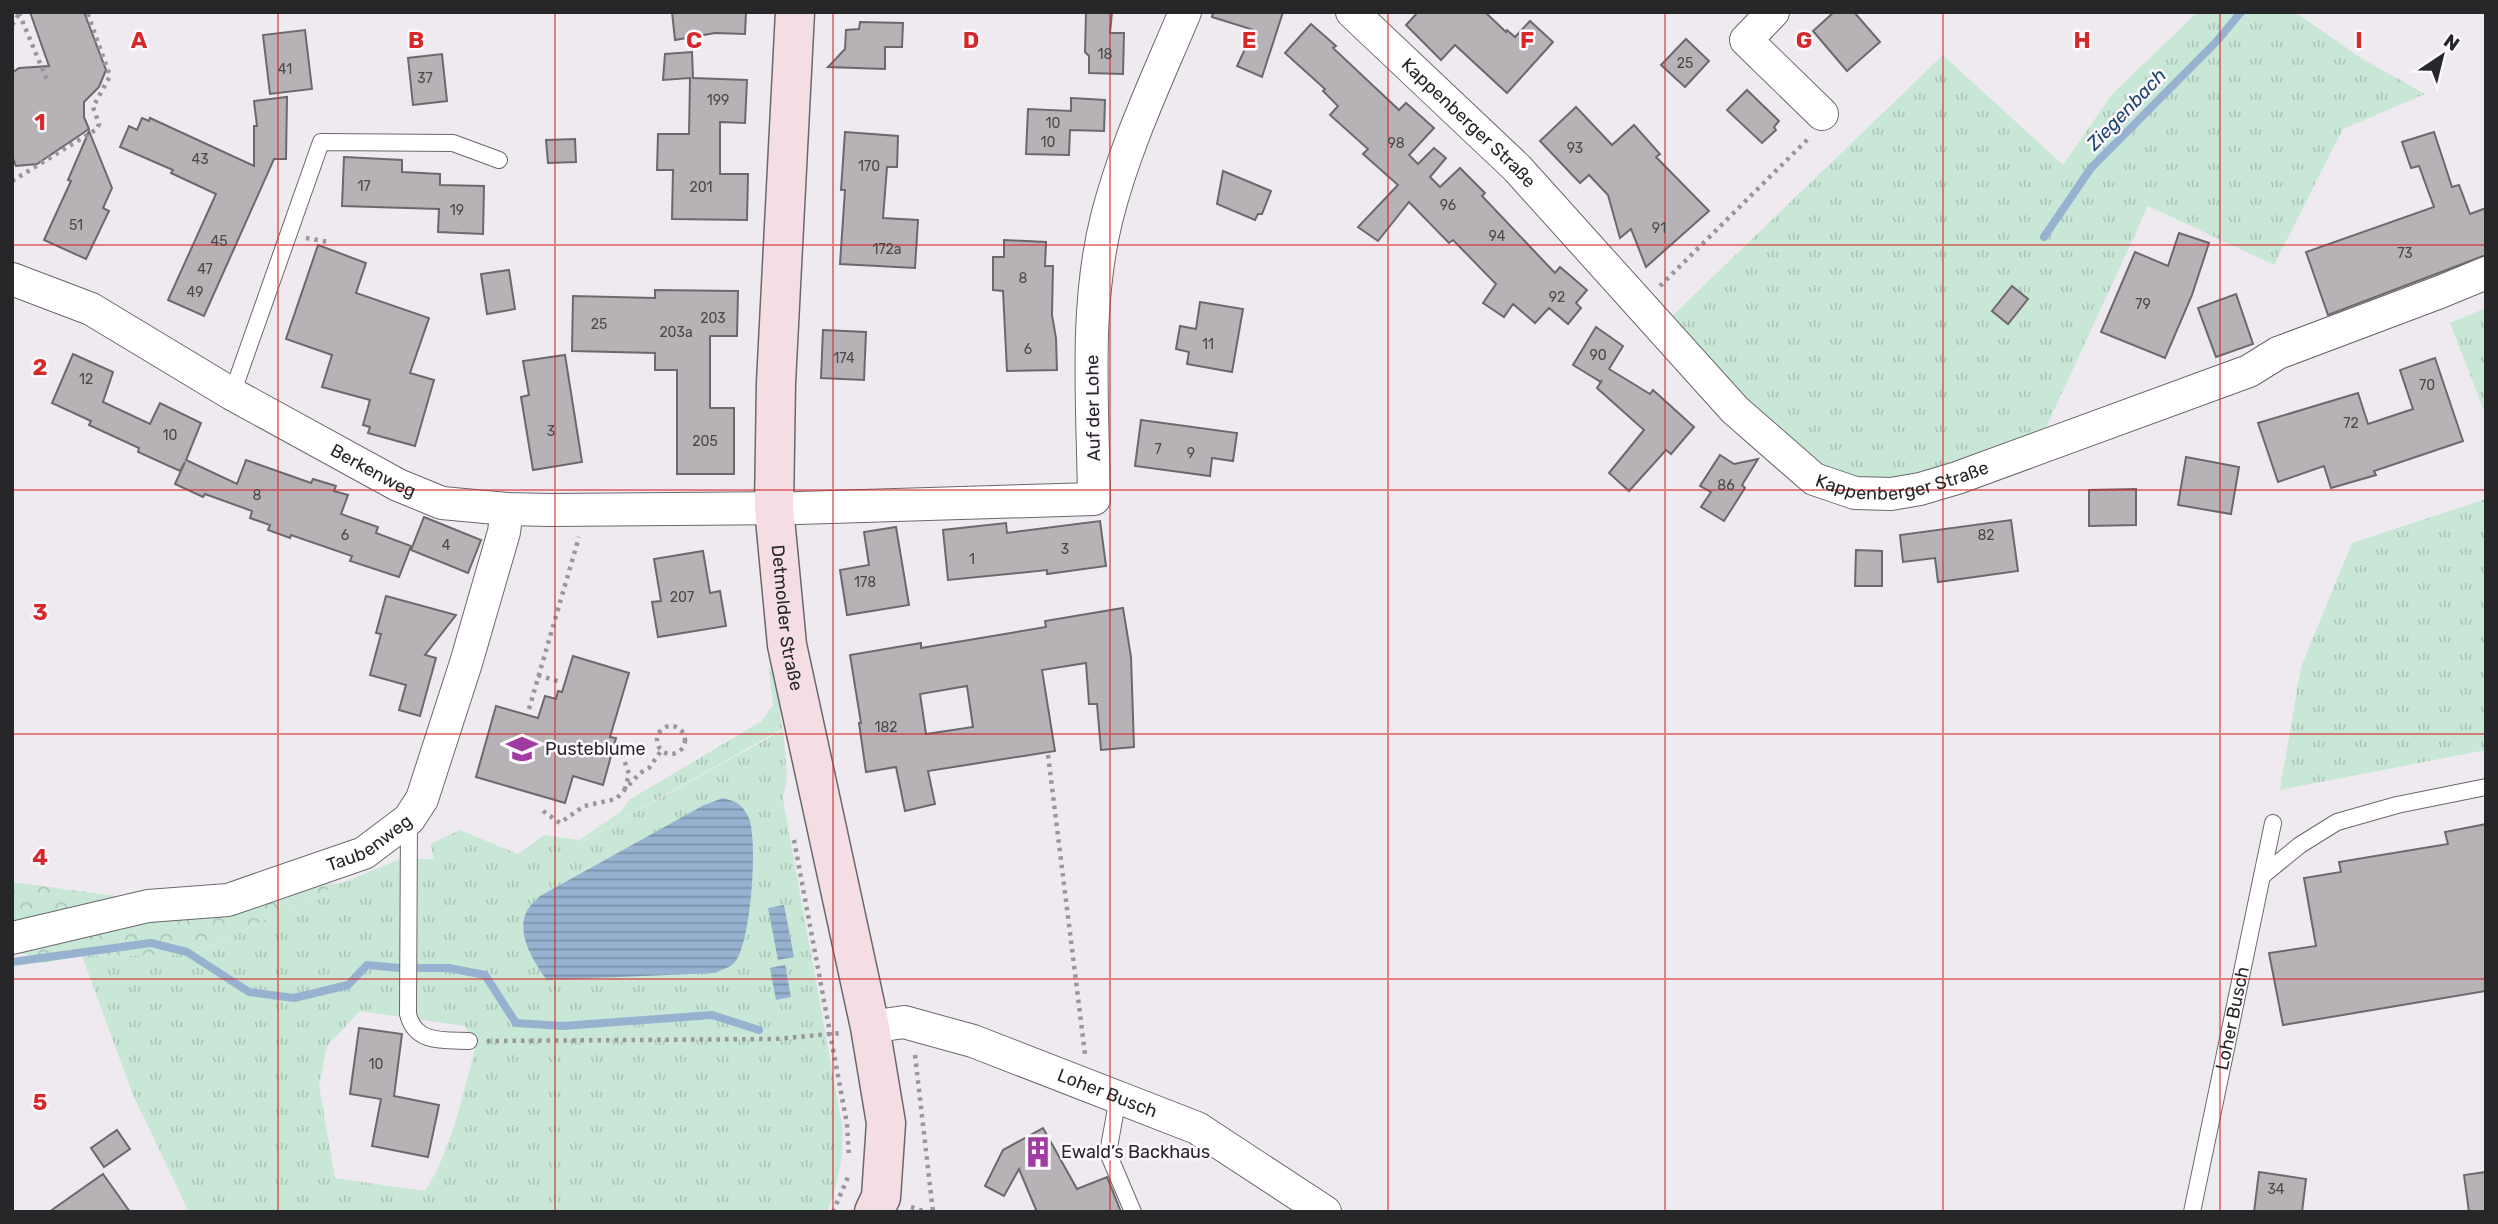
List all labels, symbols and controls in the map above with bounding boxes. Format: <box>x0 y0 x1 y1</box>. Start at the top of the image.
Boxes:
north arrow <box>2407 21 2477 91</box>
text: A <box>131 26 148 54</box>
text: B <box>408 26 424 54</box>
text: C <box>686 26 702 54</box>
text: D <box>963 26 979 54</box>
text: E <box>1242 26 1256 54</box>
text: F <box>1520 26 1534 54</box>
text: G <box>1796 26 1812 54</box>
text: H <box>2073 26 2091 54</box>
text: I <box>2355 26 2363 54</box>
text: N <box>2439 29 2464 56</box>
house number: 18 <box>1098 46 1113 63</box>
street label: Kappenberger Straße <box>1397 54 1540 192</box>
house number: 25 <box>1677 55 1693 72</box>
house number: 41 <box>278 61 292 78</box>
water label: Ziegenbach <box>2081 64 2171 156</box>
house number: 37 <box>417 70 433 87</box>
house number: 199 <box>707 92 729 109</box>
text: 1 <box>34 108 46 136</box>
house number: 10 <box>1046 115 1061 132</box>
house number: 10 <box>1041 134 1056 151</box>
house number: 98 <box>1387 135 1405 152</box>
house number: 93 <box>1567 140 1583 157</box>
house number: 43 <box>191 151 209 168</box>
house number: 170 <box>858 158 880 175</box>
house number: 17 <box>357 178 371 195</box>
house number: 201 <box>689 179 713 196</box>
house number: 96 <box>1440 197 1456 214</box>
house number: 19 <box>450 202 464 219</box>
house number: 51 <box>69 217 83 234</box>
house number: 91 <box>1652 220 1666 237</box>
house number: 94 <box>1489 228 1506 245</box>
house number: 45 <box>210 233 228 250</box>
house number: 172a <box>872 241 902 258</box>
house number: 73 <box>2397 245 2413 262</box>
house number: 47 <box>197 261 213 278</box>
house number: 8 <box>1019 270 1028 287</box>
house number: 49 <box>187 284 203 301</box>
house number: 92 <box>1549 289 1565 306</box>
house number: 79 <box>2135 296 2151 313</box>
house number: 203 <box>700 310 726 327</box>
house number: 25 <box>591 316 607 333</box>
house number: 203a <box>659 324 693 341</box>
house number: 11 <box>1202 336 1214 353</box>
house number: 6 <box>1024 341 1032 358</box>
house number: 90 <box>1589 347 1607 364</box>
house number: 174 <box>833 350 855 367</box>
text: 2 <box>33 353 47 381</box>
street label: Auf der Lohe <box>1081 354 1105 462</box>
house number: 12 <box>79 371 93 388</box>
house number: 70 <box>2419 377 2435 394</box>
house number: 72 <box>2343 415 2359 432</box>
house number: 3 <box>547 423 555 440</box>
house number: 10 <box>163 427 178 444</box>
house number: 205 <box>692 433 718 450</box>
street label: Berkenweg <box>327 439 419 502</box>
house number: 7 <box>1154 441 1162 458</box>
house number: 9 <box>1187 445 1195 462</box>
street label: Kappenberger Straße <box>1813 456 1992 505</box>
house number: 86 <box>1717 477 1735 494</box>
house number: 8 <box>253 487 262 504</box>
house number: 6 <box>341 527 349 544</box>
house number: 82 <box>1977 527 1995 544</box>
house number: 4 <box>442 537 451 554</box>
house number: 3 <box>1061 541 1069 558</box>
street label: Detmolder Straße <box>767 544 808 693</box>
house number: 1 <box>969 551 975 568</box>
house number: 178 <box>854 574 876 591</box>
house number: 207 <box>670 589 694 606</box>
text: 3 <box>32 598 48 626</box>
house number: 182 <box>874 719 898 736</box>
school or university icon: Pusteblume <box>505 732 539 766</box>
place label: Pusteblume <box>545 738 646 760</box>
street label: Taubenweg <box>324 810 416 876</box>
text: 4 <box>32 843 48 871</box>
street label: Loher Busch <box>2211 964 2254 1072</box>
house number: 10 <box>369 1056 384 1073</box>
street label: Loher Busch <box>1054 1064 1160 1122</box>
text: 5 <box>33 1088 48 1116</box>
building icon: Ewald’s Backhaus <box>1021 1135 1055 1169</box>
place label: Ewald’s Backhaus <box>1061 1141 1210 1163</box>
house number: 34 <box>2267 1181 2285 1198</box>

